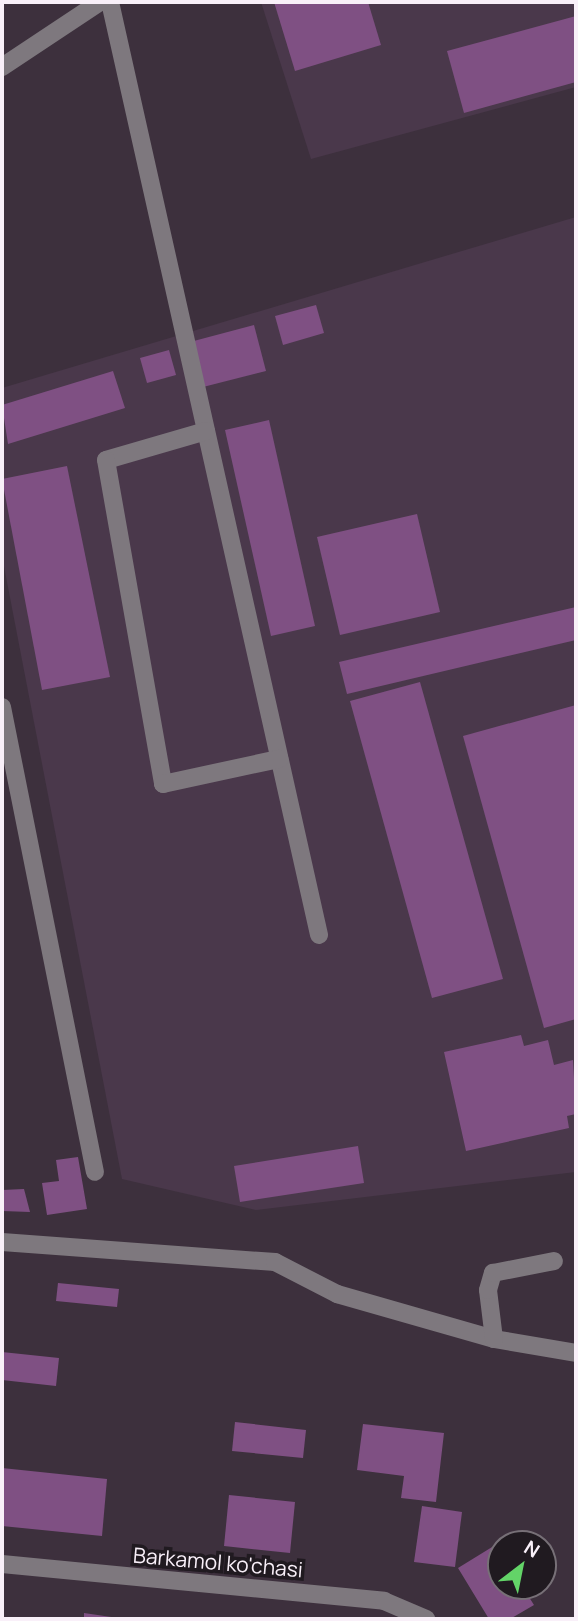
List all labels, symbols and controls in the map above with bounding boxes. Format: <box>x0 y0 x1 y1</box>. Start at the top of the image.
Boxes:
north arrow <box>487 1530 557 1600</box>
text: N <box>519 1534 545 1564</box>
street label: Barkamol ko'chasi <box>132 1542 304 1582</box>

